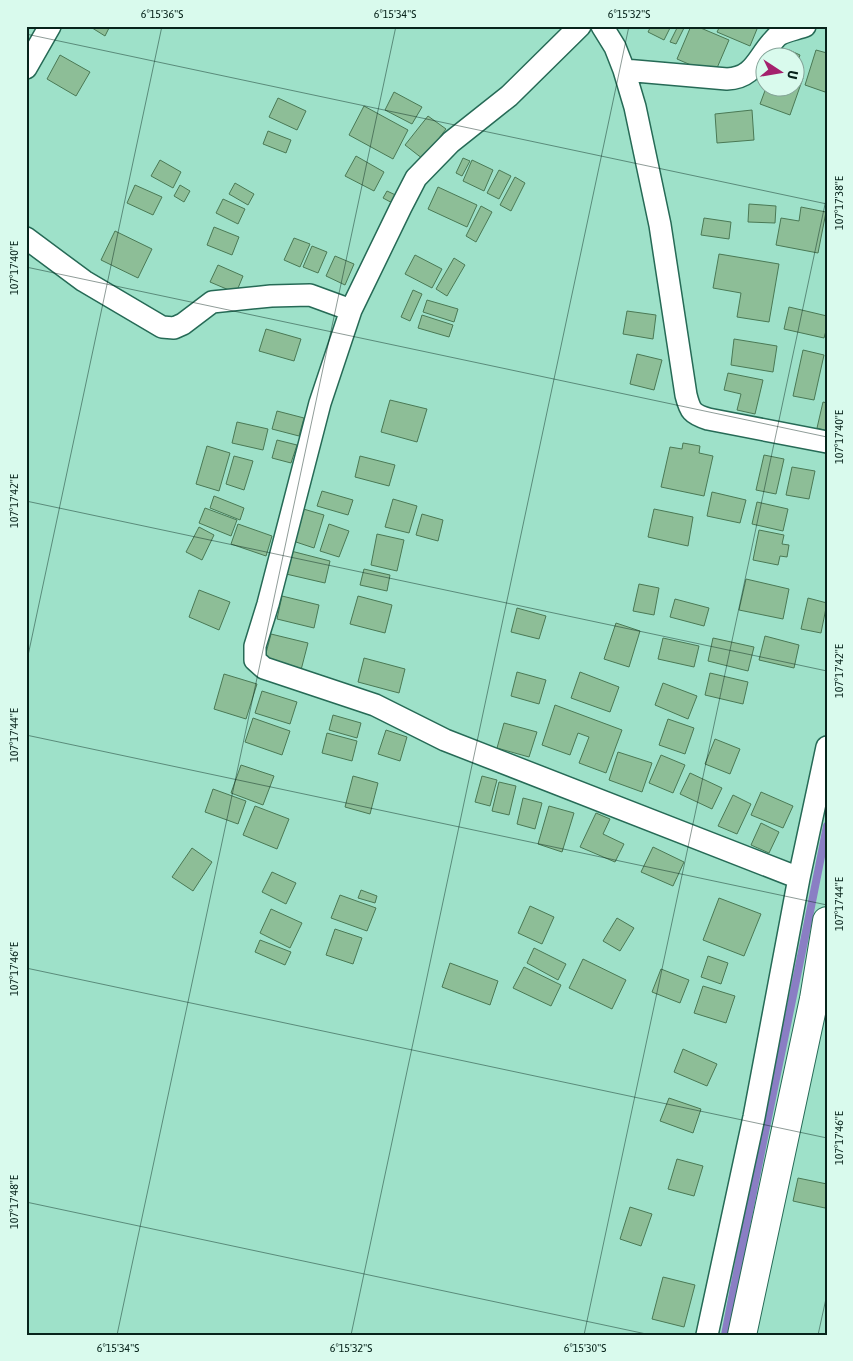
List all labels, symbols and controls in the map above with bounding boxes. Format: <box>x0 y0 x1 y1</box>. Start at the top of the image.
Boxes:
text: 6°15'36"S <box>141 7 183 21</box>
text: 6°15'34"S <box>374 7 416 21</box>
text: 6°15'32"S <box>608 7 650 21</box>
north arrow <box>756 48 806 98</box>
text: U <box>784 69 801 80</box>
text: 107°17'38"E <box>832 176 846 230</box>
text: 107°17'40"E <box>7 241 21 295</box>
text: 107°17'40"E <box>832 410 846 464</box>
text: 107°17'42"E <box>7 474 21 528</box>
text: 107°17'42"E <box>832 644 846 698</box>
text: 107°17'44"E <box>7 708 21 762</box>
text: 107°17'44"E <box>832 877 846 931</box>
text: 107°17'46"E <box>7 942 21 996</box>
text: 107°17'46"E <box>832 1111 846 1165</box>
text: 107°17'48"E <box>7 1175 21 1229</box>
text: 6°15'34"S <box>97 1341 139 1355</box>
text: 6°15'32"S <box>330 1341 372 1355</box>
text: 6°15'30"S <box>564 1341 606 1355</box>

